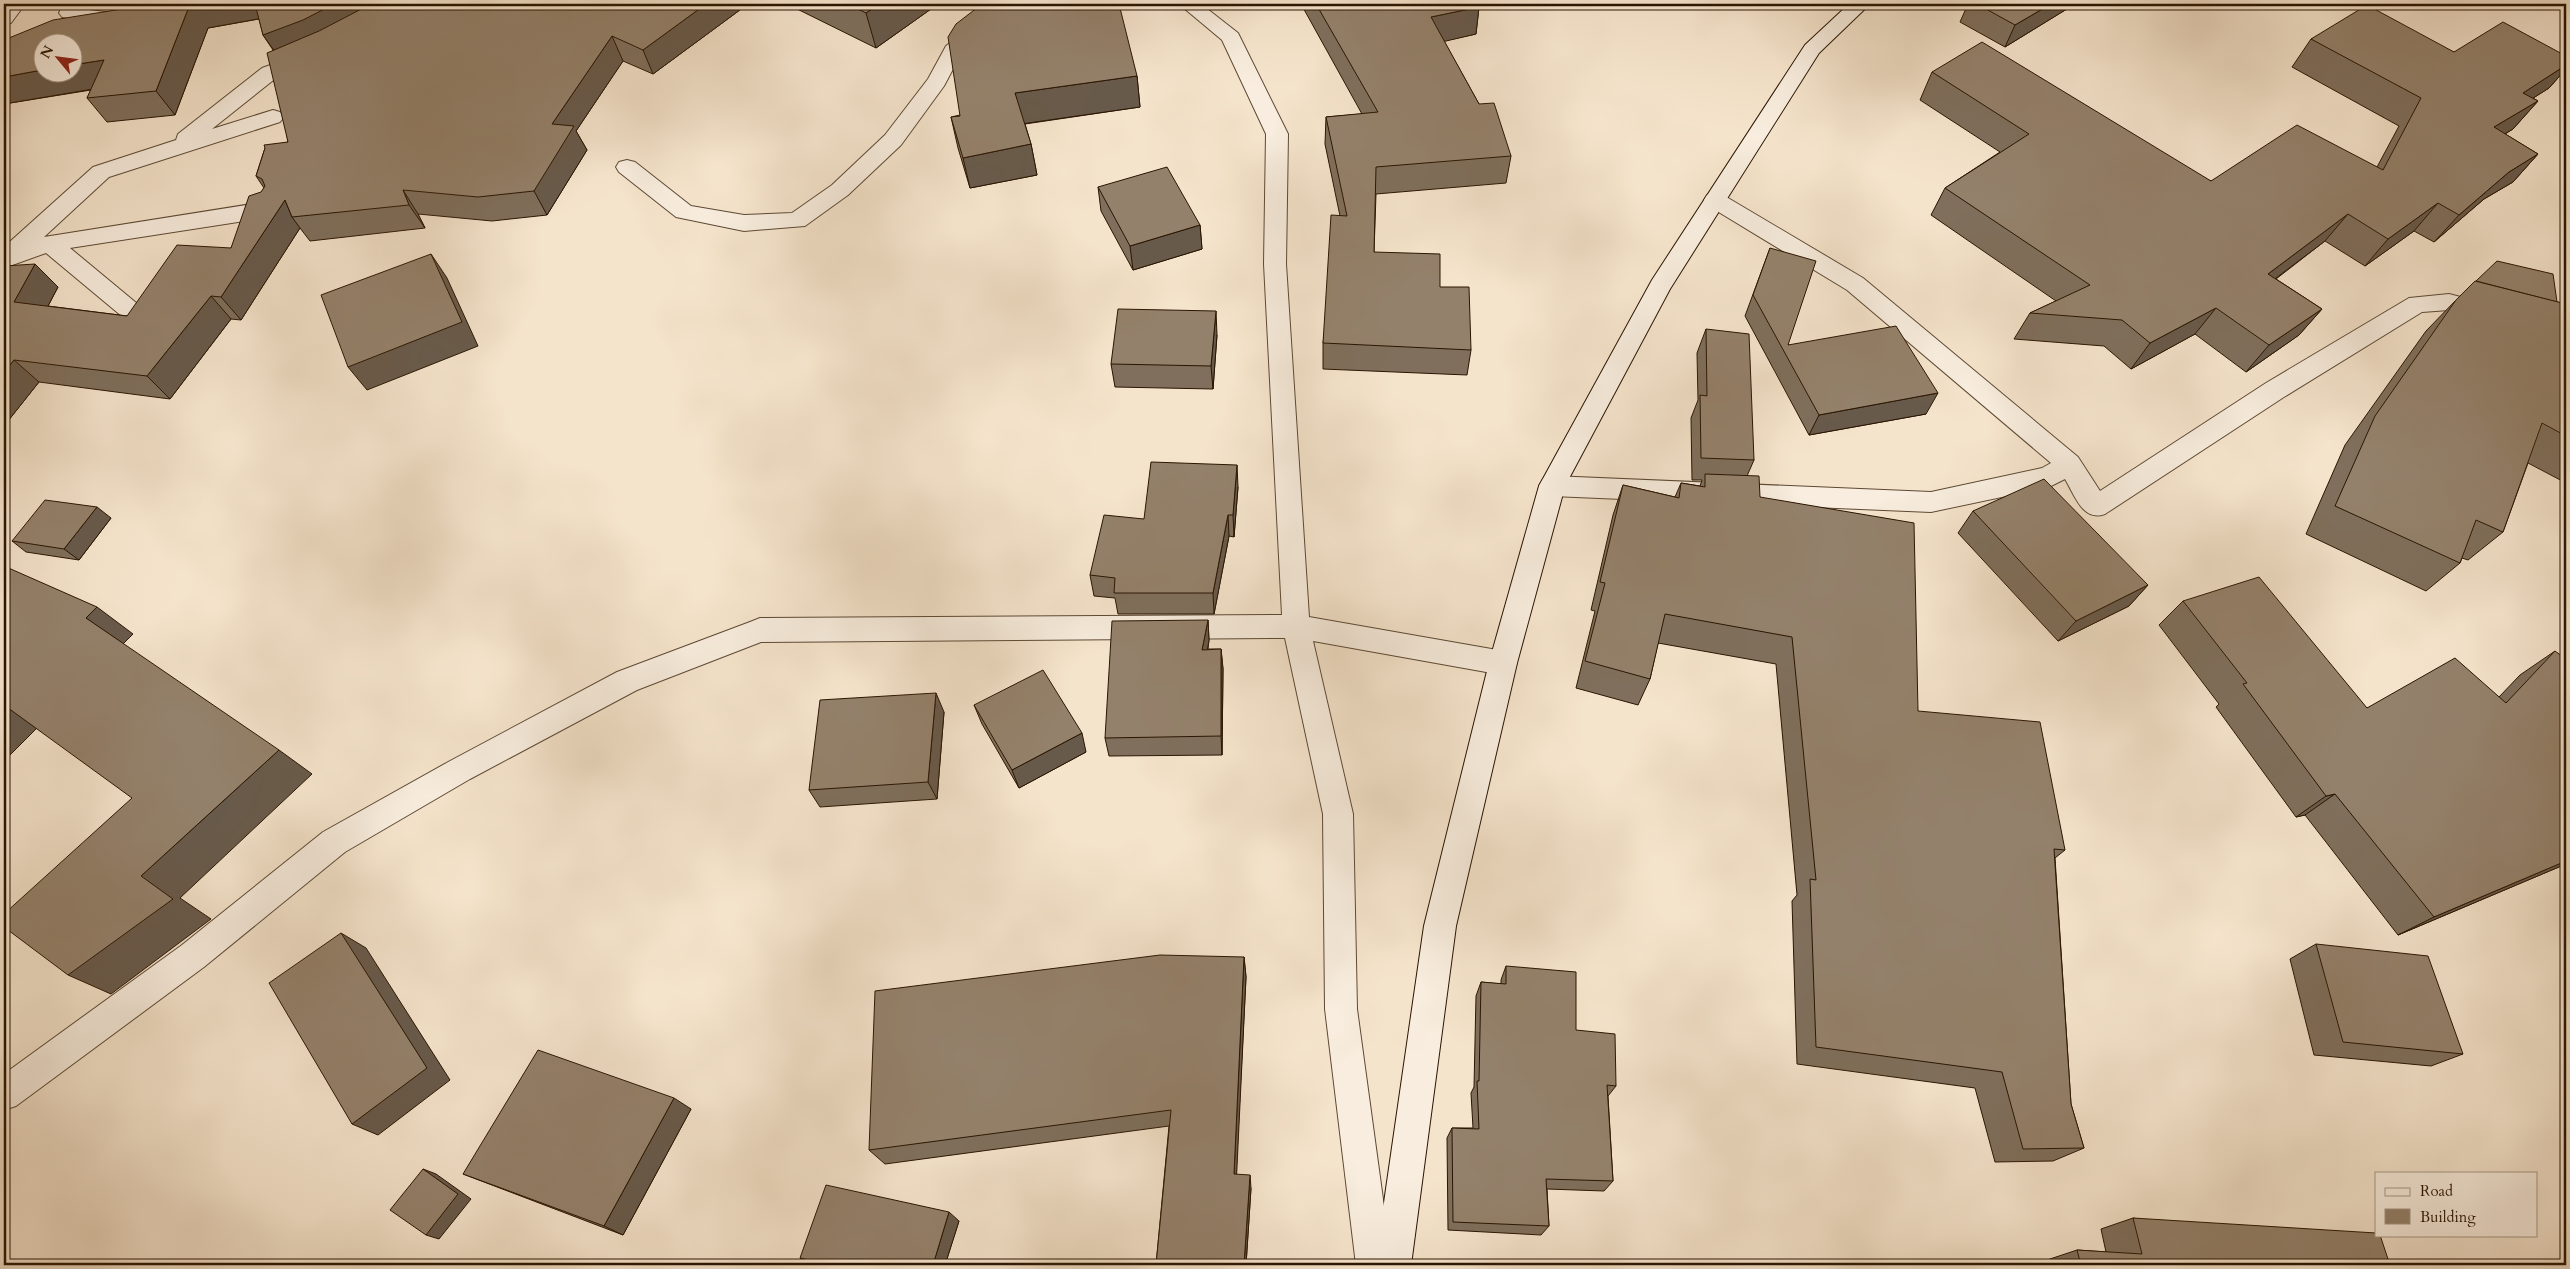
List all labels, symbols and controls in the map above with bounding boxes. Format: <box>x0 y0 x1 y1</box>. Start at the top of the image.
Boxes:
north arrow <box>32 32 82 82</box>
text: N <box>36 42 58 62</box>
legend <box>2375 1172 2538 1236</box>
text: Road <box>2420 1181 2453 1201</box>
text: Building <box>2420 1207 2476 1227</box>

